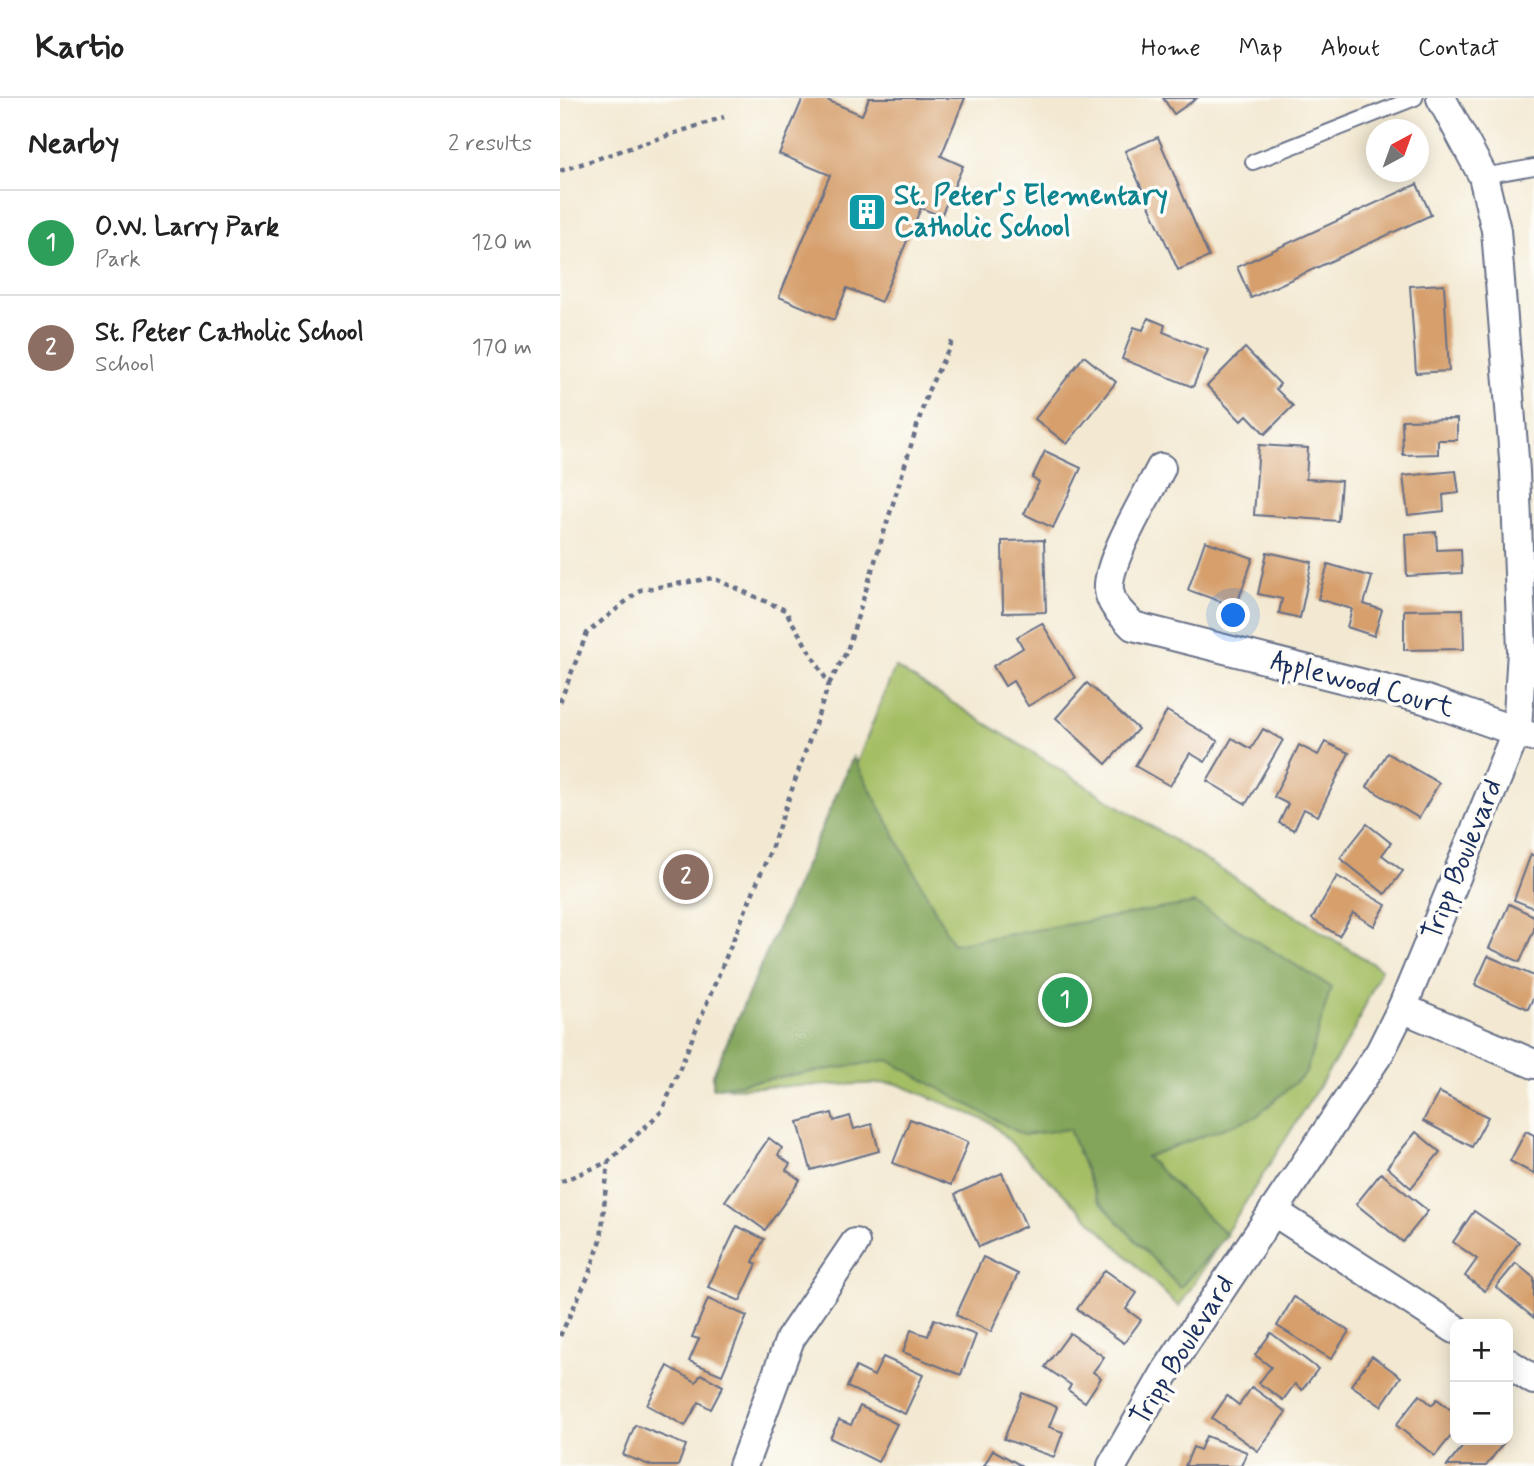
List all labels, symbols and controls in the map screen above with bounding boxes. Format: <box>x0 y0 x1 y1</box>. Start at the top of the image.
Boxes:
text: Kartio <box>35 26 124 70</box>
text: Home <box>1141 33 1201 64</box>
text: Map <box>1239 33 1283 64</box>
text: About <box>1321 33 1380 64</box>
text: Contact <box>1418 33 1499 64</box>
north arrow <box>1366 119 1429 182</box>
text: Nearby <box>28 124 119 163</box>
text: 2 results <box>448 129 532 159</box>
place label: St. Peter's Elementary Catholic School <box>894 178 1168 247</box>
building icon: St. Peter's Elementary Catholic School <box>846 191 888 233</box>
text: O.W. Larry Park <box>95 211 279 245</box>
text: 1 <box>46 228 56 258</box>
text: 120 m <box>471 228 532 258</box>
text: Park <box>95 245 141 275</box>
text: St. Peter Catholic School <box>95 316 364 350</box>
text: 2 <box>45 333 57 363</box>
text: 170 m <box>472 333 532 363</box>
text: School <box>95 350 155 380</box>
your location <box>1216 598 1250 632</box>
street label: Applewood Court <box>1266 643 1458 730</box>
street label: Tripp Boulevard <box>1414 774 1512 946</box>
pin: 2 <box>663 851 709 903</box>
pin: 1 <box>1042 974 1088 1026</box>
street label: Tripp Boulevard <box>1122 1269 1244 1433</box>
map controls <box>1450 1319 1513 1445</box>
button: + <box>1450 1319 1513 1382</box>
button: − <box>1450 1382 1513 1445</box>

